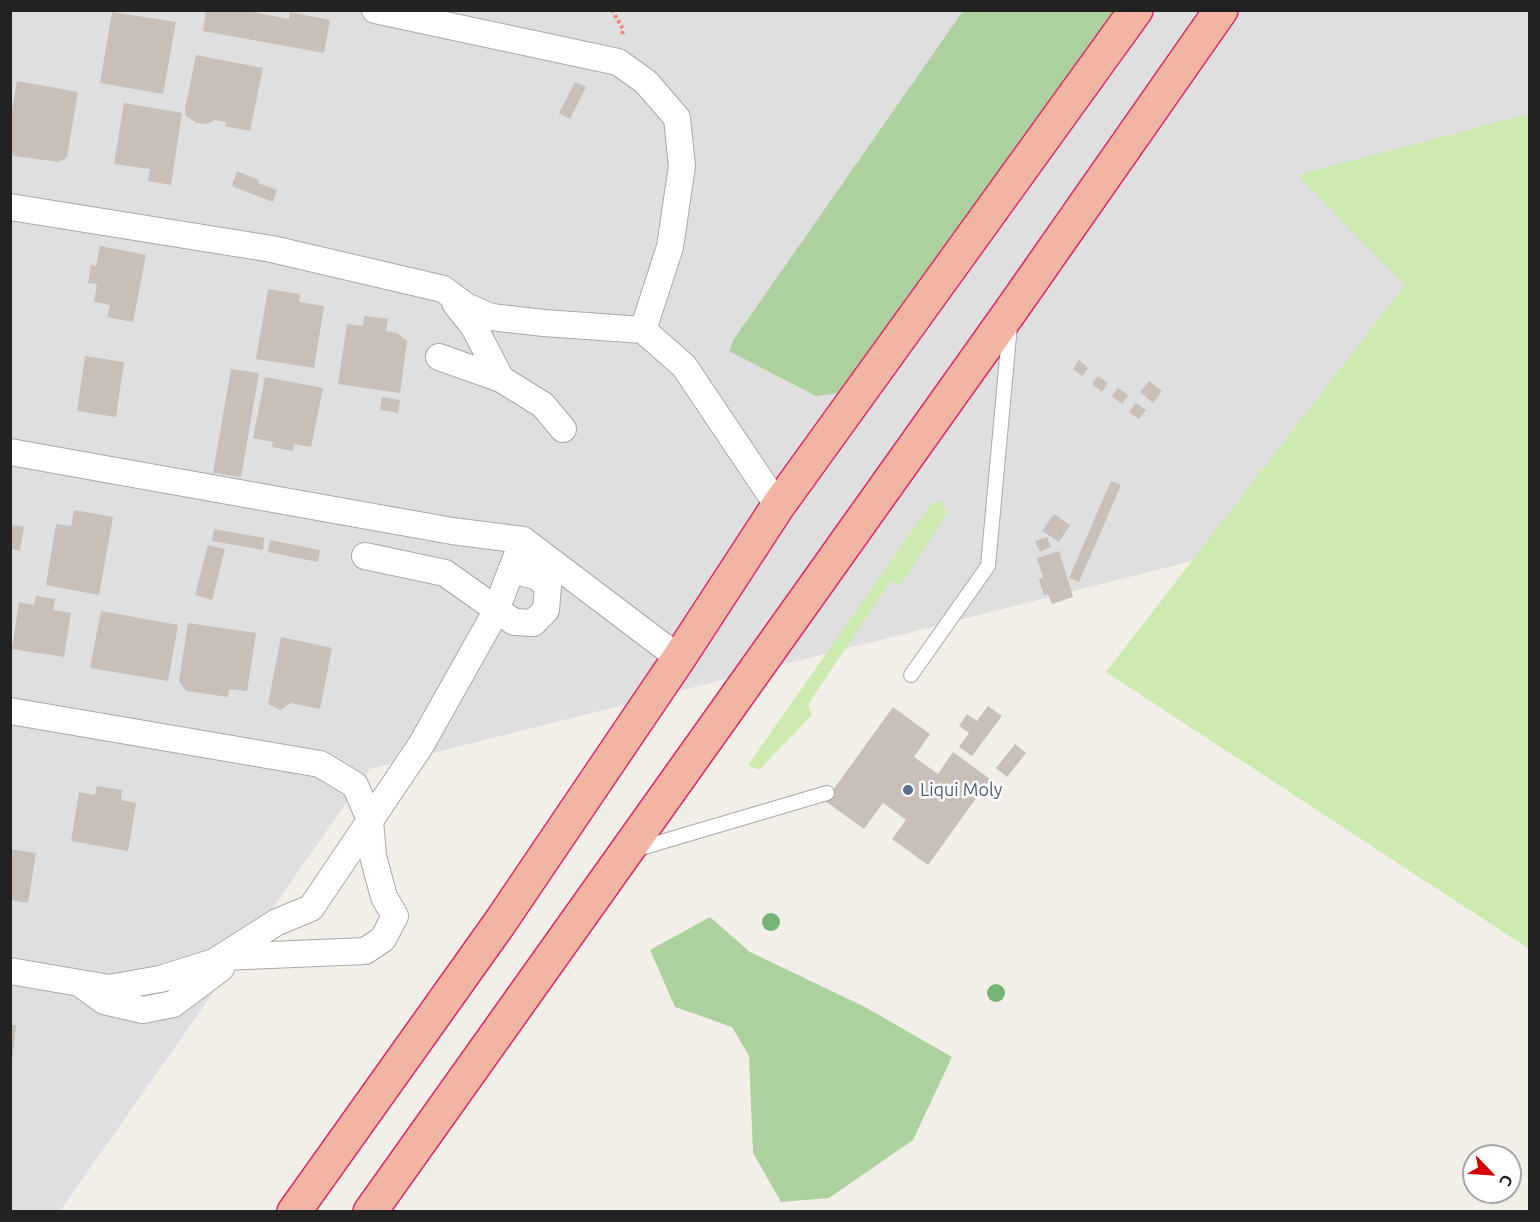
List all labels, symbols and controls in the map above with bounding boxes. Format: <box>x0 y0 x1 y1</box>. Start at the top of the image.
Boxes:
place label: Liqui Moly <box>920 779 1002 801</box>
marker: Liqui Moly <box>901 783 915 797</box>
north arrow <box>1462 1144 1522 1204</box>
text: С <box>1496 1172 1517 1189</box>

